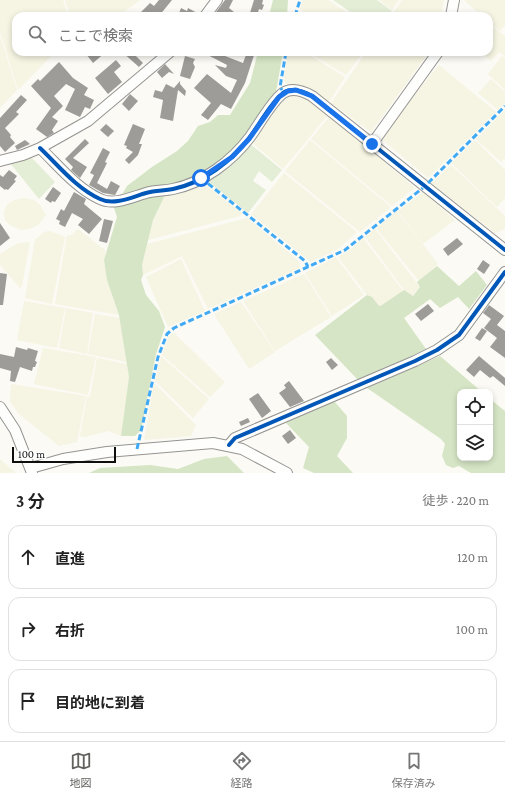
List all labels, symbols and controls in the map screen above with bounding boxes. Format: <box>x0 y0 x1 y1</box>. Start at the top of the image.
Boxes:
search box <box>12 12 493 56</box>
icon: search <box>26 23 48 45</box>
text: ここで検索 <box>58 28 133 44</box>
route end <box>363 135 381 153</box>
route start <box>192 169 210 187</box>
map controls <box>457 389 493 461</box>
button: locate <box>457 389 493 425</box>
button: layers <box>457 425 493 461</box>
scale bar <box>12 445 116 464</box>
text: 100 m <box>18 448 45 460</box>
text: 3 分 <box>16 492 45 511</box>
text: 徒歩 · 220 m <box>422 493 489 508</box>
icon: ahead <box>17 546 39 568</box>
text: 120 m <box>457 550 488 565</box>
text: 直進 <box>55 551 85 567</box>
icon: right <box>17 618 39 640</box>
text: 100 m <box>456 622 488 637</box>
text: 右折 <box>55 623 85 639</box>
icon: arrive <box>17 690 39 712</box>
text: 目的地に到着 <box>55 695 145 711</box>
tab: 地図 <box>70 750 92 790</box>
tab: 経路 <box>231 750 253 790</box>
tab: 保存済み <box>392 750 436 790</box>

